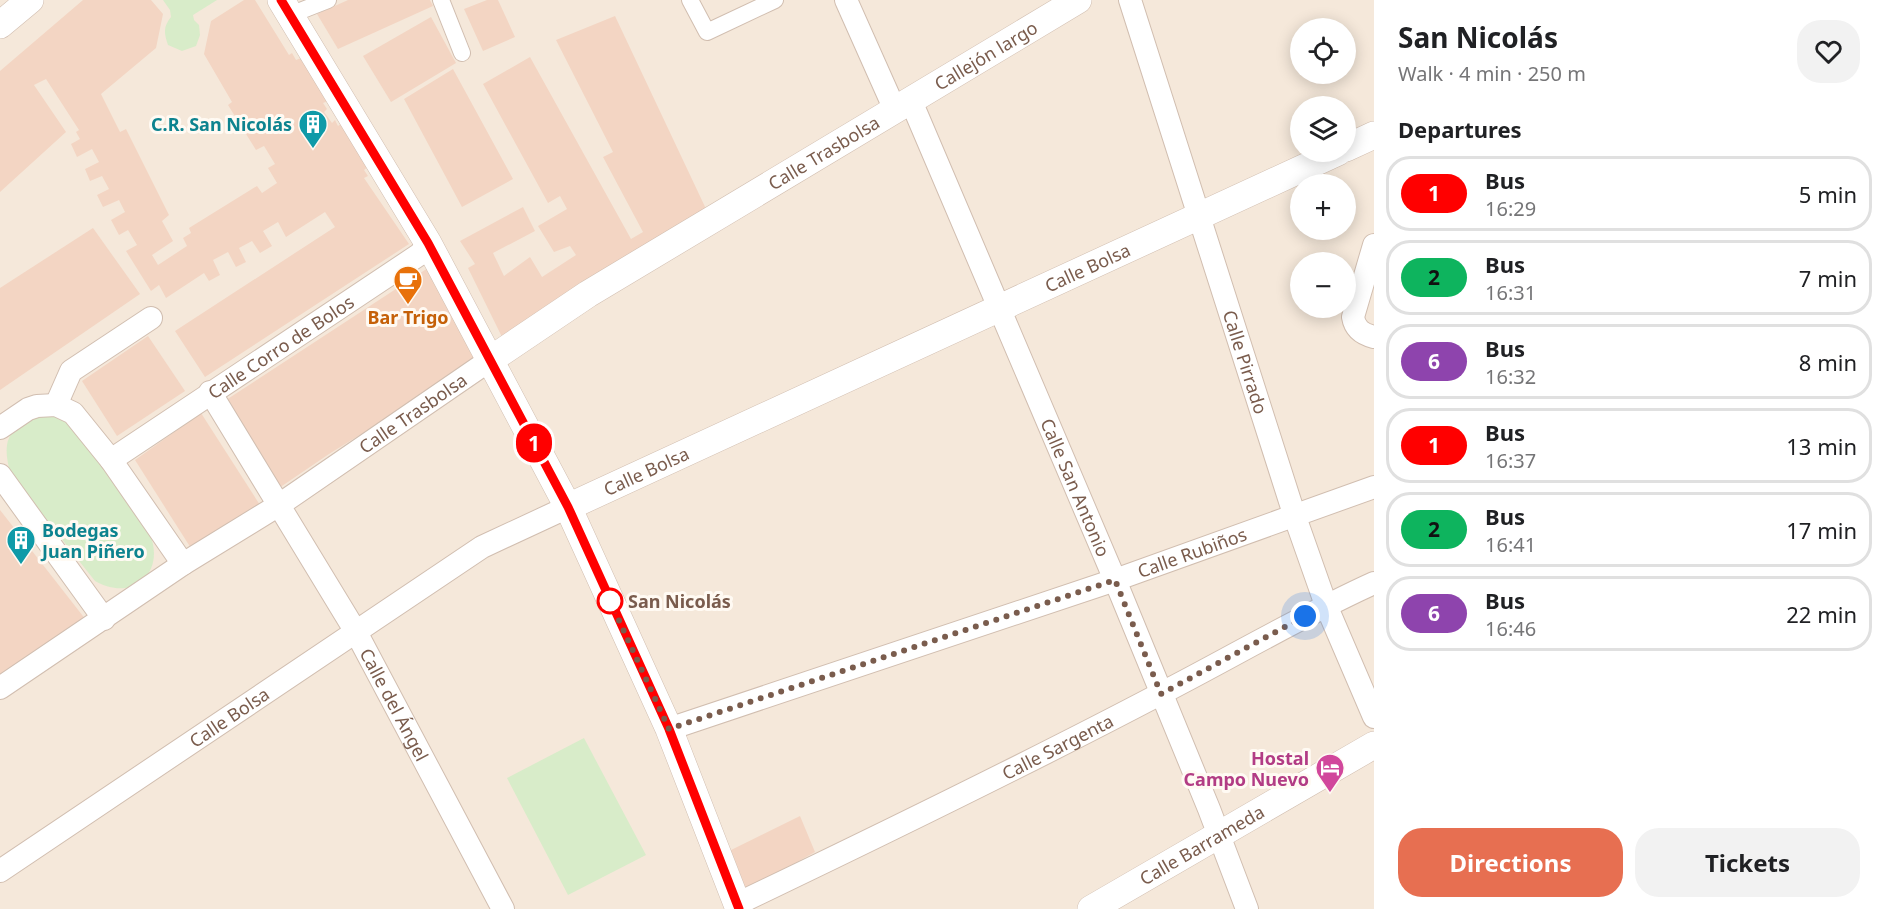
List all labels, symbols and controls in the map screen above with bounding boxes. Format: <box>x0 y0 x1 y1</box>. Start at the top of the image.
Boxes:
street label: Callejón largo <box>930 15 1042 96</box>
map controls <box>1290 18 1356 318</box>
button: locate <box>1290 18 1356 84</box>
text: San Nicolás <box>1398 18 1558 56</box>
button: heart <box>1797 20 1860 83</box>
text: Walk · 4 min · 250 m <box>1398 60 1586 87</box>
button: layers <box>1290 96 1356 162</box>
building icon: C.R. San Nicolás <box>297 108 329 150</box>
street label: Calle Trasbolsa <box>764 110 884 195</box>
place label: C.R. San Nicolás <box>151 112 292 136</box>
text: Departures <box>1398 114 1522 144</box>
text: Bus <box>1485 165 1525 195</box>
button: + <box>1290 174 1356 240</box>
text: 1 <box>1428 179 1440 207</box>
text: 5 min <box>1799 179 1857 209</box>
text: 16:29 <box>1485 195 1536 222</box>
street label: Calle Bolsa <box>1041 237 1134 298</box>
text: Bus <box>1485 249 1525 279</box>
button: − <box>1290 252 1356 318</box>
text: 2 <box>1428 263 1440 291</box>
text: 7 min <box>1799 263 1857 293</box>
cafe icon: Bar Trigo <box>392 264 424 306</box>
text: 16:31 <box>1485 279 1536 306</box>
street label: Calle Corro de Bolos <box>203 290 358 404</box>
place label: Bar Trigo <box>367 305 449 329</box>
street label: Calle Pirrado <box>1218 307 1273 417</box>
text: Bus <box>1485 333 1525 363</box>
text: 6 <box>1428 347 1440 375</box>
text: 8 min <box>1799 347 1857 377</box>
text: 16:32 <box>1485 363 1536 390</box>
street label: Calle Trasbolsa <box>354 368 471 459</box>
street label: Calle San Antonio <box>1035 415 1116 560</box>
text: Bus <box>1485 417 1525 447</box>
line badge: 1 <box>514 424 554 462</box>
text: 1 <box>528 429 540 457</box>
text: 1 <box>1428 431 1440 459</box>
text: 13 min <box>1786 431 1857 461</box>
street label: Calle Bolsa <box>599 441 693 501</box>
text: 16:37 <box>1485 447 1536 474</box>
text: Bus <box>1485 501 1525 531</box>
text: 2 <box>1428 515 1440 543</box>
text: 17 min <box>1786 515 1857 545</box>
place label: Bodegas Juan Piñero <box>40 518 145 563</box>
street label: Calle Rubiños <box>1134 522 1250 583</box>
building icon: Bodegas Juan Piñero <box>5 524 37 566</box>
text: 16:41 <box>1485 531 1536 558</box>
text: Bus <box>1485 585 1525 615</box>
marker: San Nicolás <box>597 588 623 614</box>
place label: San Nicolás <box>628 589 731 613</box>
text: 6 <box>1428 599 1440 627</box>
text: 22 min <box>1786 599 1857 629</box>
your location <box>1290 601 1320 631</box>
text: 16:46 <box>1485 615 1536 642</box>
street label: Calle del Ángel <box>355 644 434 765</box>
street label: Calle Bolsa <box>184 682 274 753</box>
street label: Calle Sargenta <box>998 708 1117 785</box>
place label: Hostal Campo Nuevo <box>1184 746 1309 791</box>
hotel icon: Hostal Campo Nuevo <box>1314 752 1346 794</box>
street label: Calle Barrameda <box>1135 799 1268 890</box>
button: Directions <box>1398 828 1623 897</box>
button: Tickets <box>1635 828 1860 897</box>

